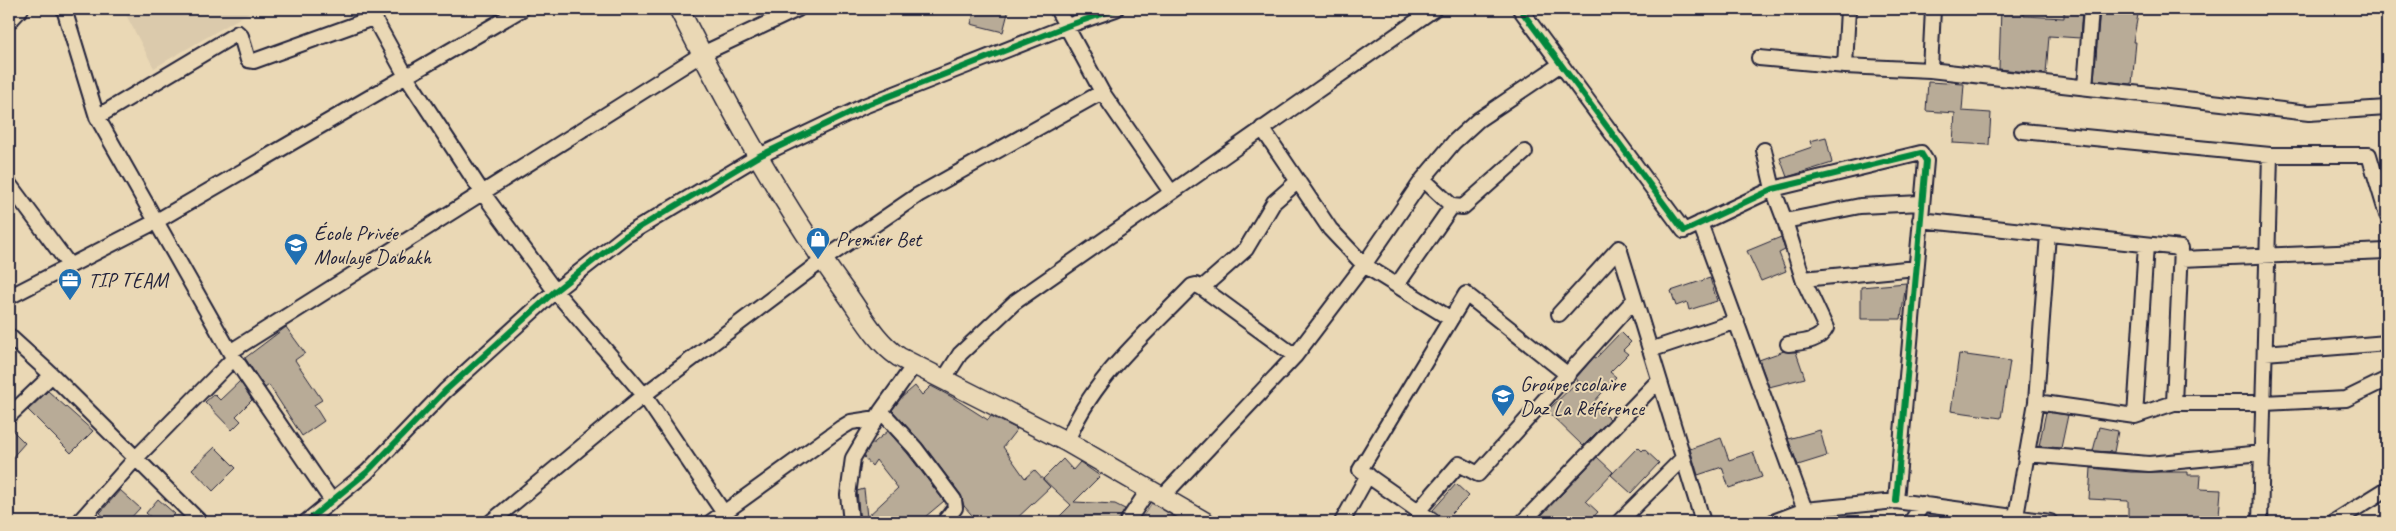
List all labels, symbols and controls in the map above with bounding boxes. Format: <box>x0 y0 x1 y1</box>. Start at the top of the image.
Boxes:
place label: École Privée Moulaye Dabakh <box>314 220 432 270</box>
shop icon: Premier Bet <box>805 226 831 260</box>
place label: Premier Bet <box>836 226 923 252</box>
school or university icon: École Privée Moulaye Dabakh <box>283 232 309 266</box>
office icon: TIP TEAM <box>57 267 83 301</box>
place label: TIP TEAM <box>88 267 169 293</box>
place label: Groupe scolaire Daz La Référence <box>1520 371 1645 421</box>
school or university icon: Groupe scolaire Daz La Référence <box>1490 383 1516 417</box>

